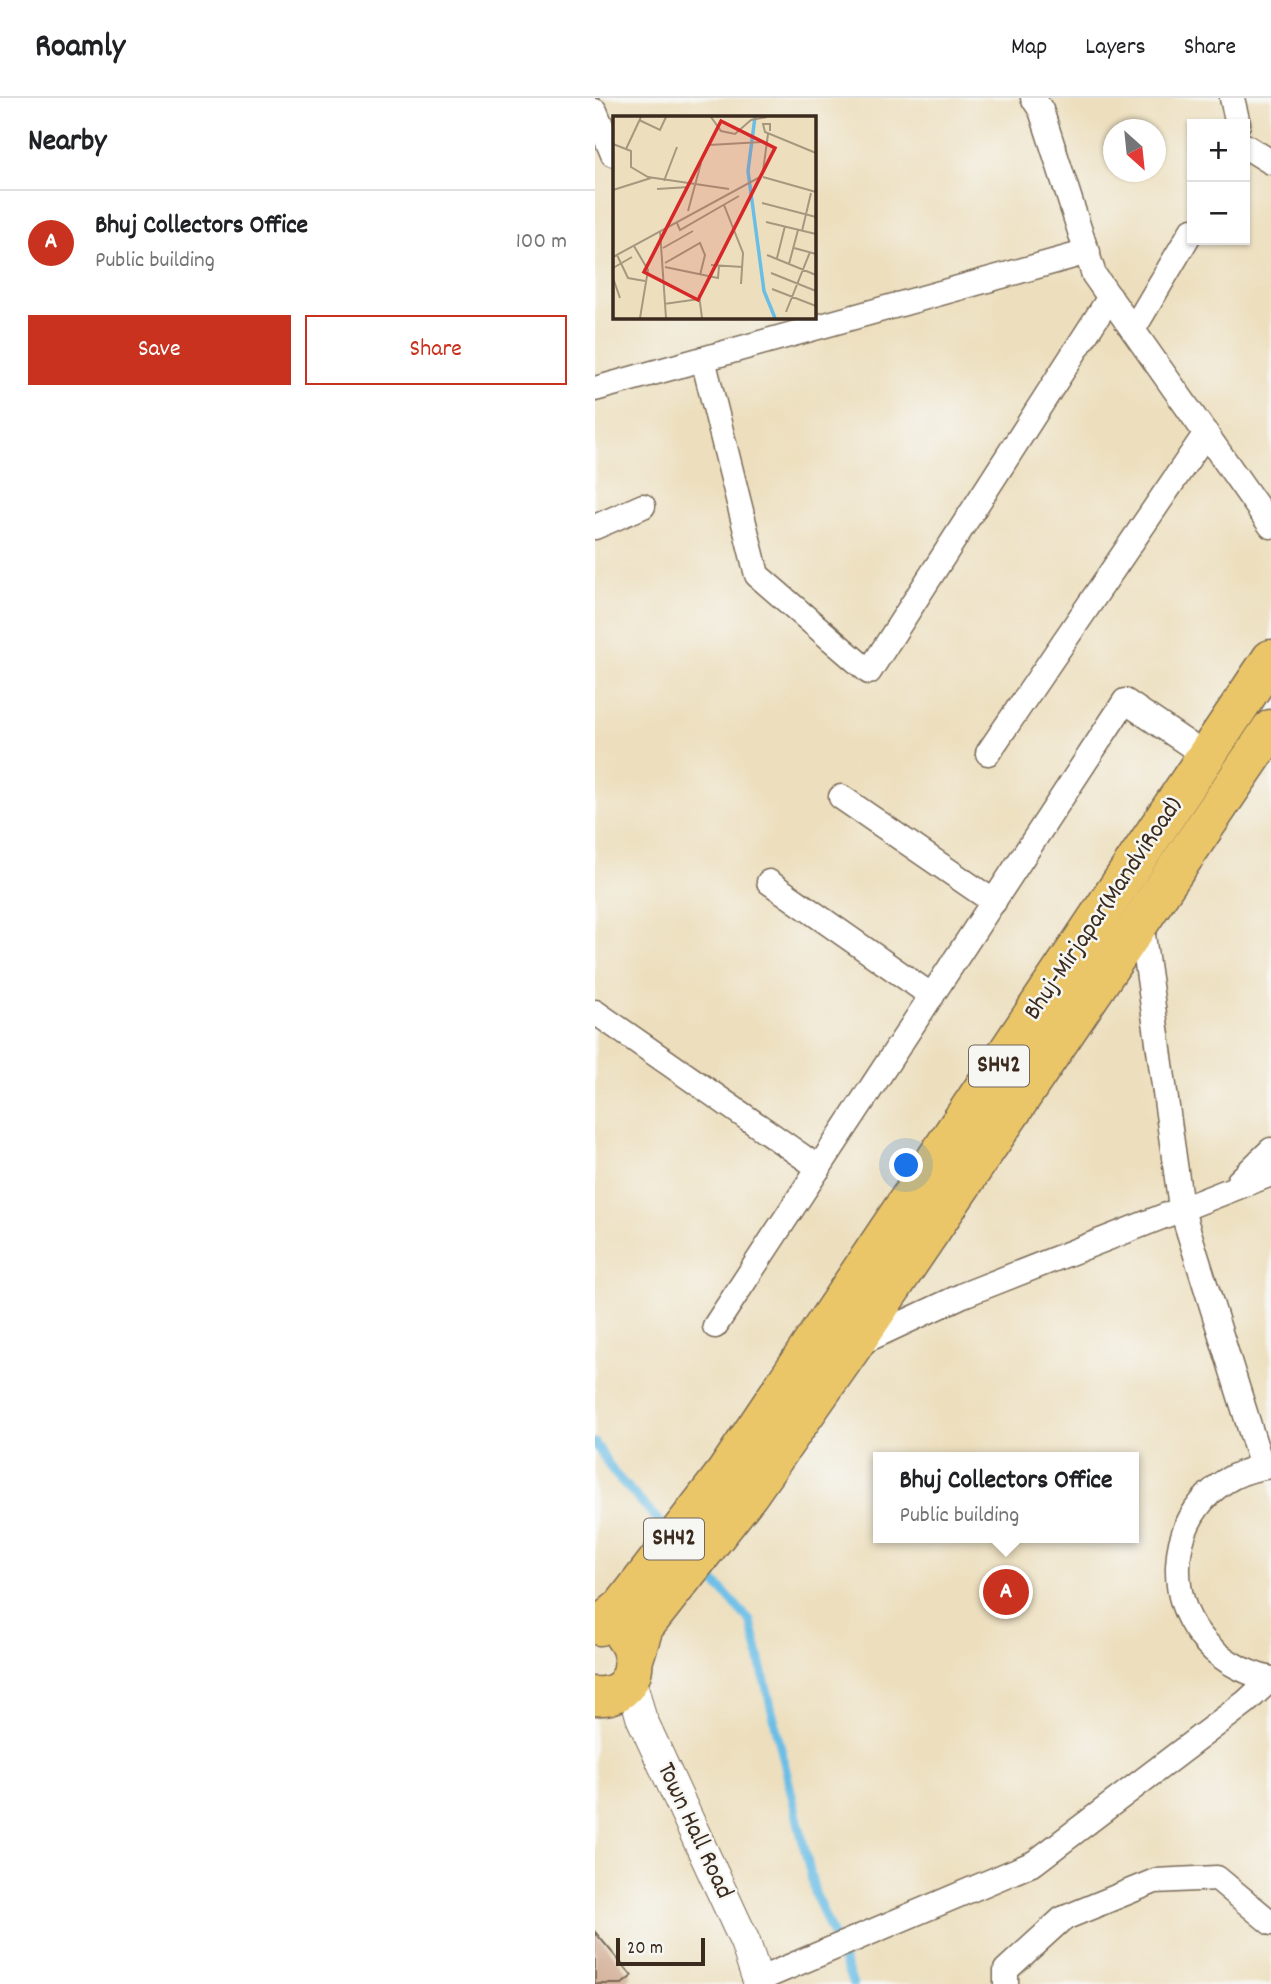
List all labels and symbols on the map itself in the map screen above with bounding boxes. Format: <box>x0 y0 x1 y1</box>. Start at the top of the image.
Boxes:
inset map <box>613 116 815 318</box>
north arrow <box>1103 119 1166 182</box>
street label: Bhuj-Mirjapar(MandviRoad) <box>1015 790 1193 1028</box>
road number: SH42 <box>969 1046 1029 1086</box>
your location <box>889 1148 923 1182</box>
road number: SH42 <box>644 1518 704 1560</box>
pin: A <box>983 1566 1029 1618</box>
street label: Town Hall Road <box>646 1757 742 1905</box>
scale bar <box>616 1935 705 1967</box>

